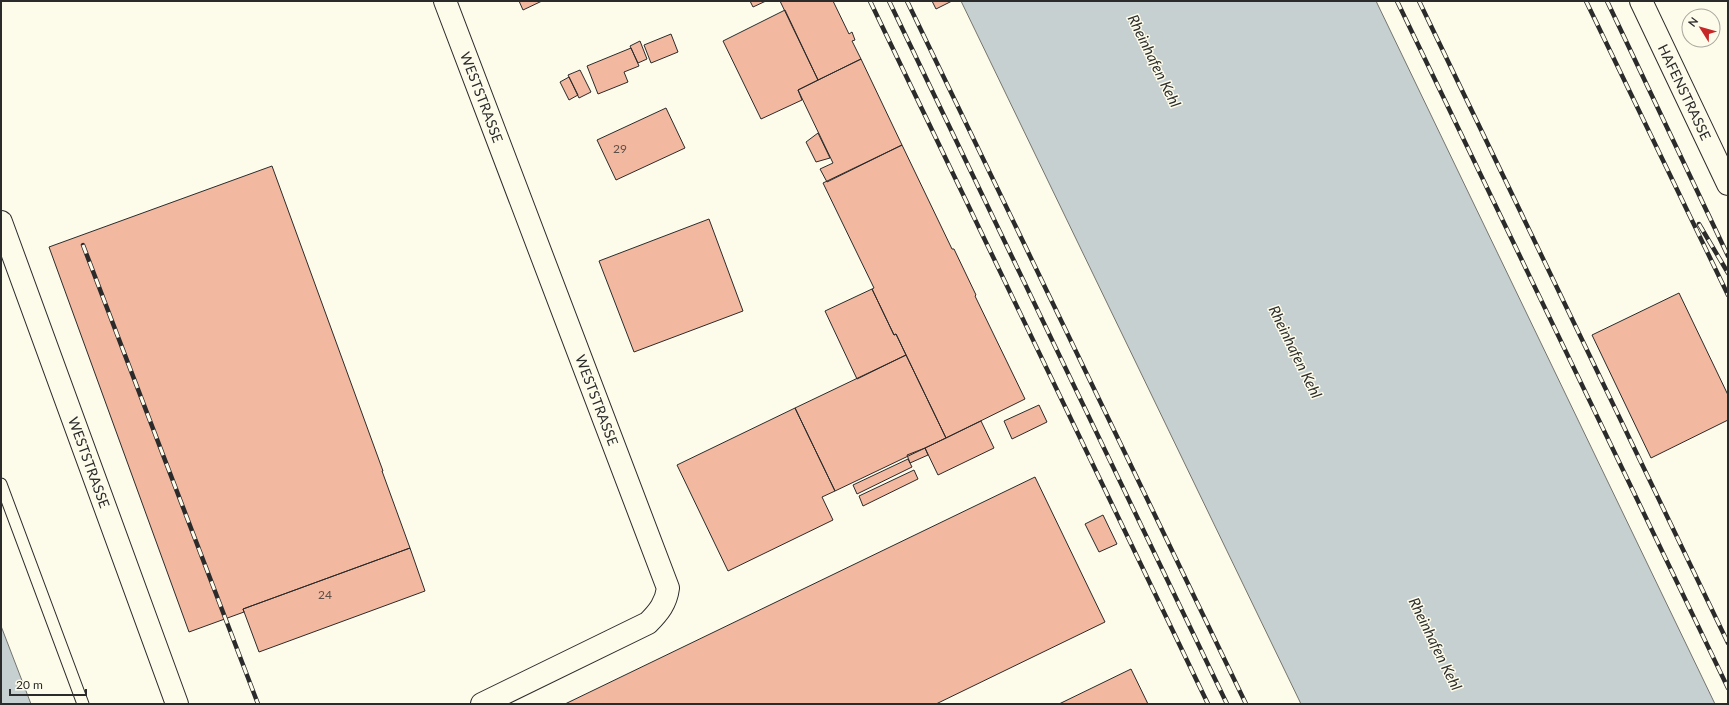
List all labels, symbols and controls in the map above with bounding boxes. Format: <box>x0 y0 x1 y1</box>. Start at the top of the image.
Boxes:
north arrow <box>1681 8 1721 48</box>
water label: Rheinhafen Kehl <box>1125 11 1185 111</box>
text: N <box>1685 14 1700 29</box>
street label: HAFENSTRASSE <box>1655 41 1715 143</box>
street label: WESTSTRASSE <box>457 49 507 145</box>
house number: 29 <box>613 141 627 156</box>
water label: Rheinhafen Kehl <box>1266 302 1326 402</box>
street label: WESTSTRASSE <box>572 352 622 448</box>
street label: WESTSTRASSE <box>65 414 114 510</box>
house number: 24 <box>318 587 332 602</box>
water label: Rheinhafen Kehl <box>1406 594 1466 694</box>
scale bar <box>10 671 86 697</box>
text: 20 m <box>16 677 43 692</box>

